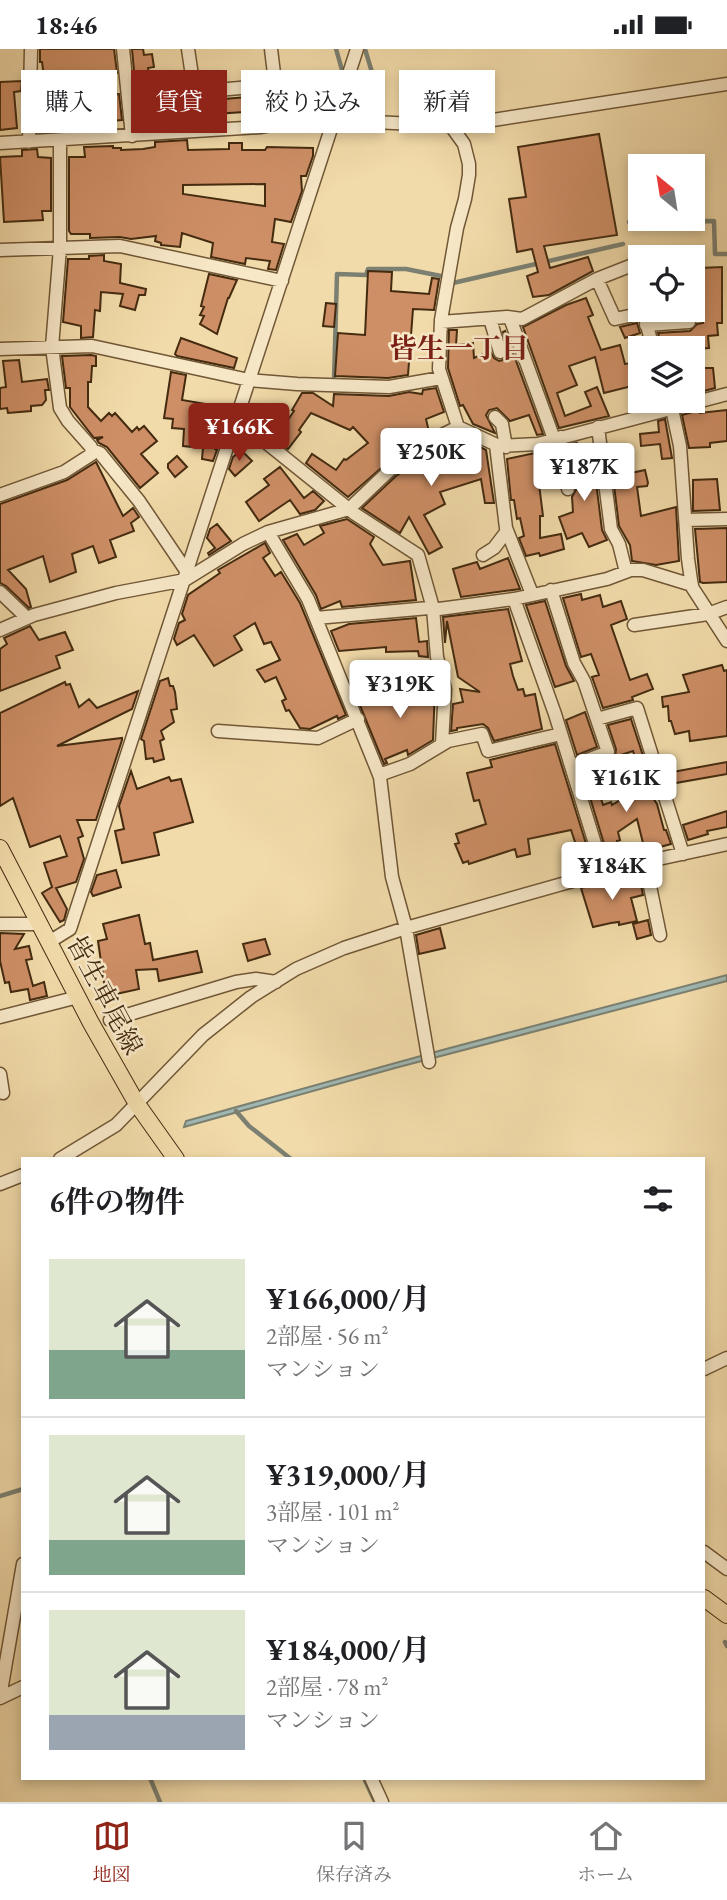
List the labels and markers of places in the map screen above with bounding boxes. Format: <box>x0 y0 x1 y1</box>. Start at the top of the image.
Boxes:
pin: ¥166K <box>190 403 288 463</box>
pin: ¥250K <box>382 429 480 488</box>
pin: ¥187K <box>535 443 633 503</box>
pin: ¥319K <box>351 661 449 720</box>
pin: ¥161K <box>577 755 675 814</box>
pin: ¥184K <box>563 843 661 902</box>

